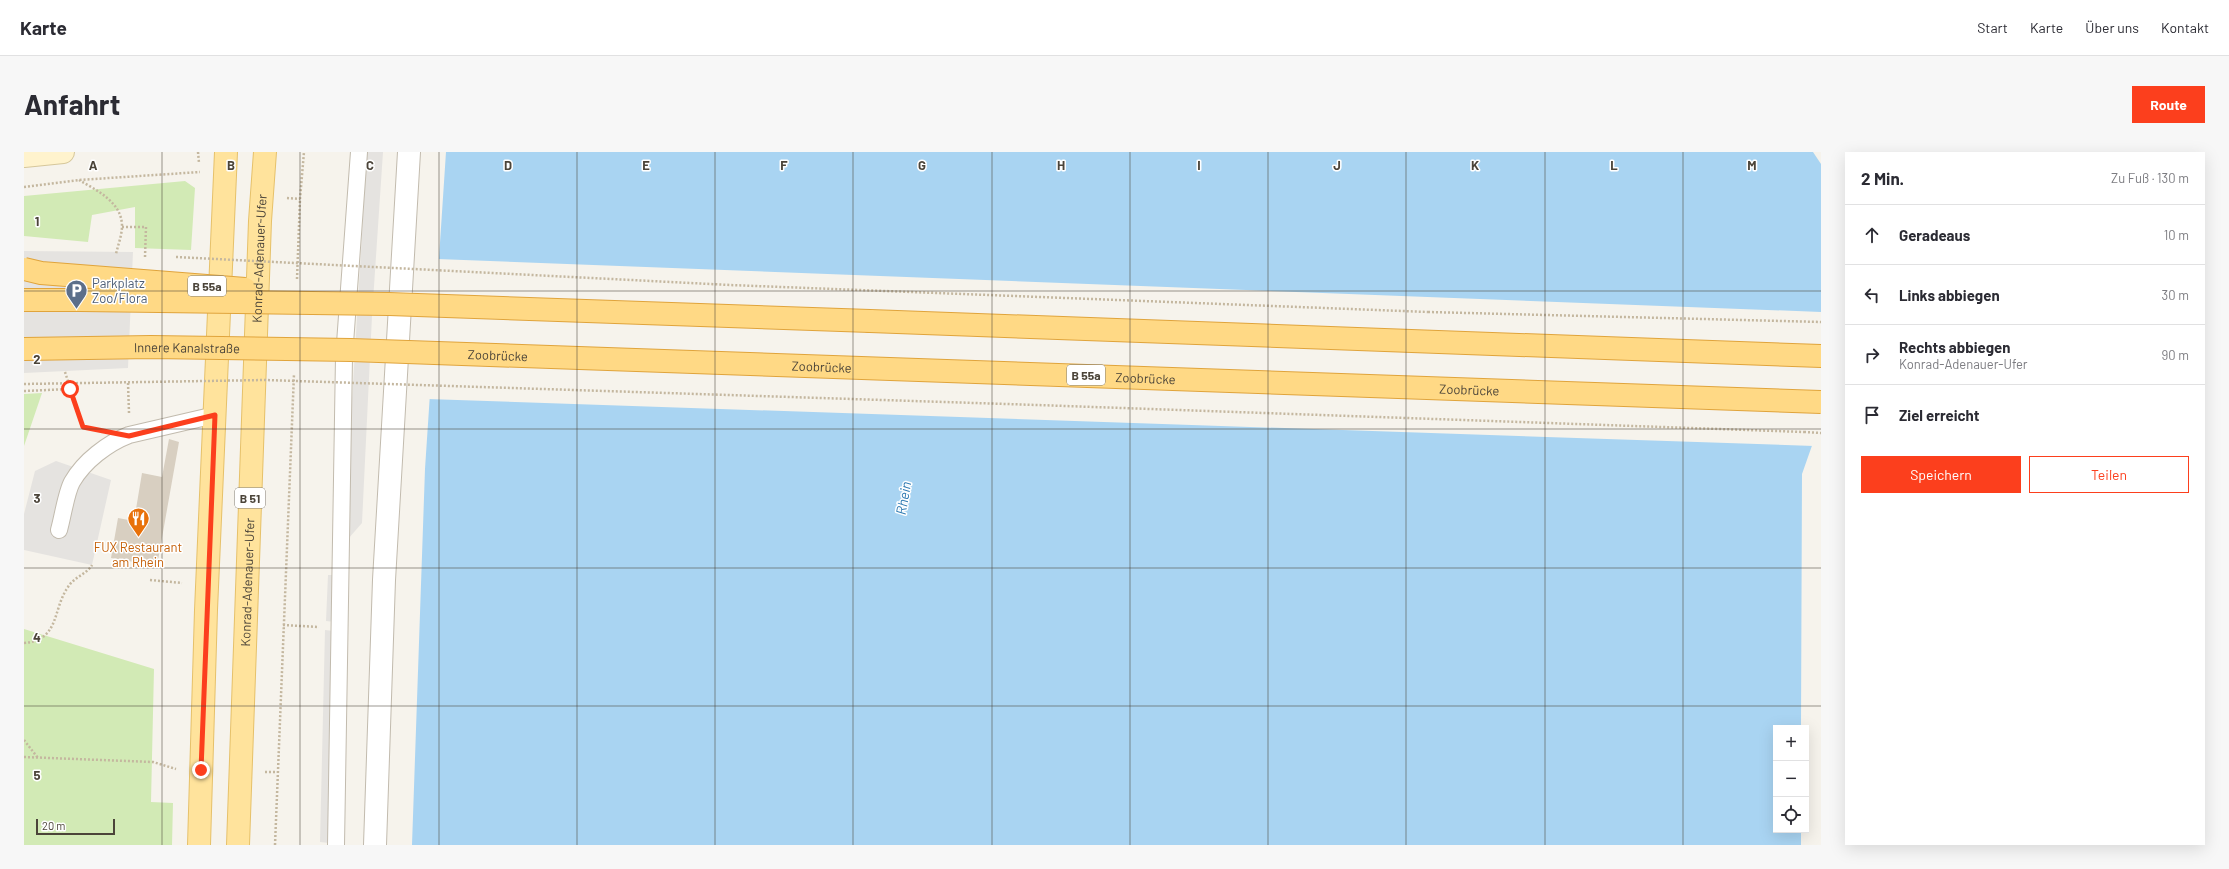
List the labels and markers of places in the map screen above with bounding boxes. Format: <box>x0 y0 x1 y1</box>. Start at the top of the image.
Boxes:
place label: Parkplatz Zoo/Flora <box>92 275 147 306</box>
parking icon: Parkplatz Zoo/Flora <box>64 277 90 310</box>
restaurant icon: FUX Restaurant am Rhein <box>125 506 151 539</box>
place label: FUX Restaurant am Rhein <box>94 539 182 570</box>

